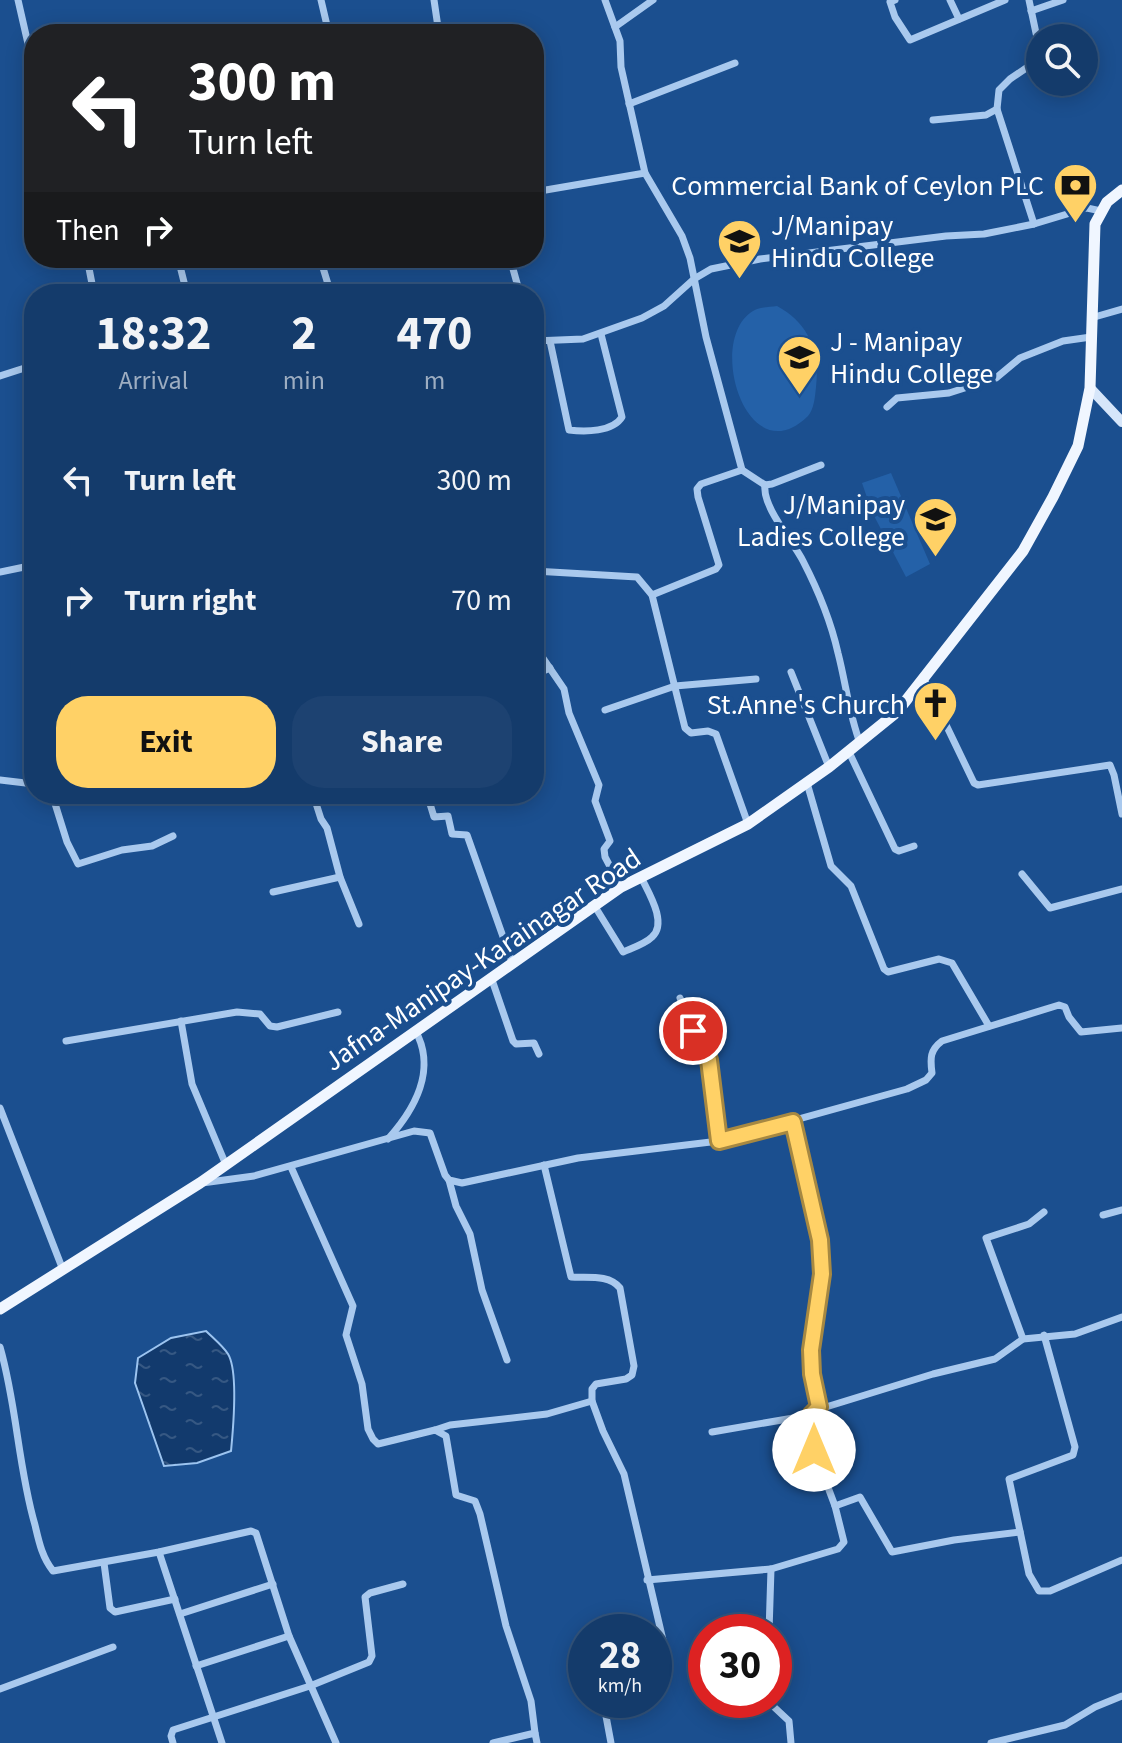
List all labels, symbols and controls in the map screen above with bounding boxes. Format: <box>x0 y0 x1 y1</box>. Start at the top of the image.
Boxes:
map controls <box>1026 24 1098 96</box>
button: search <box>1026 24 1098 96</box>
text: 300 m <box>188 43 336 122</box>
icon: left <box>56 56 160 160</box>
text: Turn left <box>188 117 313 168</box>
bank icon: Commercial Bank of Ceylon PLC <box>1051 161 1099 224</box>
place label: Commercial Bank of Ceylon PLC <box>671 166 1044 206</box>
place label: J/Manipay Hindu College <box>771 206 935 278</box>
icon: right <box>136 208 180 252</box>
text: Then <box>56 209 120 252</box>
school or university icon: J/Manipay Hindu College <box>716 217 764 280</box>
text: 18:32 <box>95 300 211 368</box>
text: 2 <box>291 300 317 368</box>
text: 470 <box>396 300 472 368</box>
place label: J - Manipay Hindu College <box>830 322 994 394</box>
school or university icon: J - Manipay Hindu College <box>775 333 823 396</box>
text: Arrival <box>118 362 188 399</box>
text: min <box>283 362 325 399</box>
text: m <box>424 362 445 399</box>
icon: left <box>56 458 100 502</box>
text: Turn left <box>124 459 236 502</box>
text: 300 m <box>436 459 512 502</box>
place label: J/Manipay Ladies College <box>737 485 905 557</box>
school or university icon: J/Manipay Ladies College <box>912 496 960 559</box>
icon: right <box>56 578 100 622</box>
text: Turn right <box>124 579 256 622</box>
text: 70 m <box>451 579 512 622</box>
church icon: St.Anne's Church <box>912 680 960 743</box>
place label: St.Anne's Church <box>707 685 905 725</box>
button: Exit <box>56 696 276 788</box>
button: Share <box>292 696 512 788</box>
street label: Jafna-Manipay-Karainagar Road <box>316 839 649 1081</box>
pin <box>659 997 727 1065</box>
icon: arrive <box>671 1009 715 1053</box>
position arrow <box>772 1408 856 1492</box>
speed limit sign: 30 <box>688 1614 792 1718</box>
text: 28 <box>599 1627 641 1684</box>
text: km/h <box>598 1672 642 1700</box>

